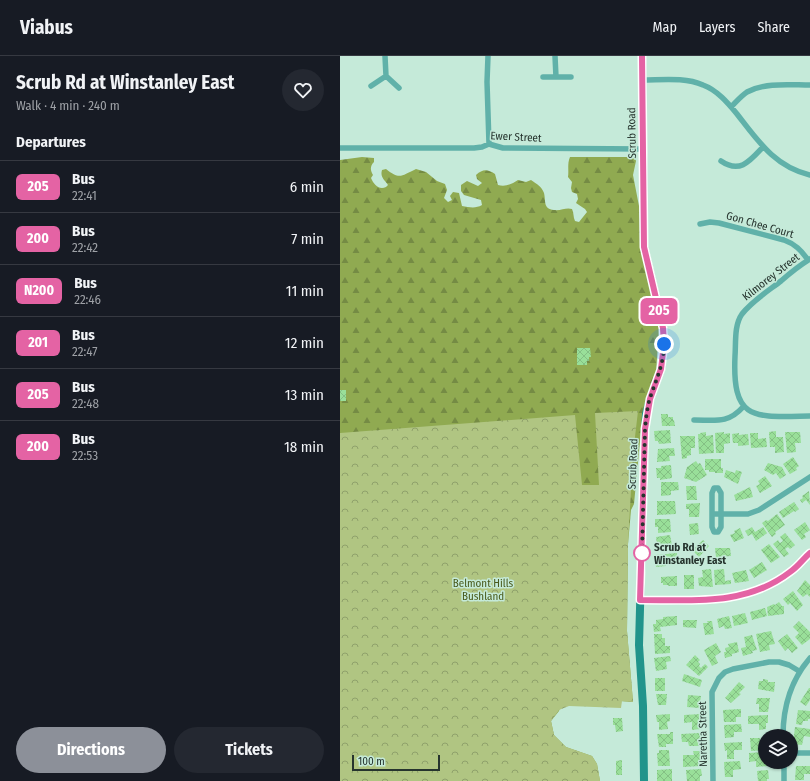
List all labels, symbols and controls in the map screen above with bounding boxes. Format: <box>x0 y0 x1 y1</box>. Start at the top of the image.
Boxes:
text: Viabus <box>20 16 73 39</box>
text: Map <box>653 19 677 36</box>
text: Layers <box>699 19 735 36</box>
text: Share <box>757 19 790 36</box>
button: heart <box>282 69 324 111</box>
text: Scrub Rd at Winstanley East <box>16 71 235 94</box>
text: Walk · 4 min · 240 m <box>16 98 120 113</box>
street label: Scrub Road <box>625 107 639 159</box>
street label: Ewer Street <box>490 129 542 145</box>
text: Departures <box>16 133 86 151</box>
text: Bus <box>72 170 95 188</box>
text: 205 <box>28 178 49 195</box>
text: 6 min <box>290 178 324 196</box>
text: 22:41 <box>72 188 97 203</box>
street label: Gon Chee Court <box>725 209 796 241</box>
text: Bus <box>72 222 95 240</box>
text: 200 <box>27 230 49 247</box>
text: 7 min <box>291 230 324 248</box>
text: 22:42 <box>72 240 98 255</box>
street label: Kilmorey Street <box>740 250 803 303</box>
text: Bus <box>74 274 97 292</box>
text: N200 <box>24 282 54 299</box>
text: 11 min <box>286 282 324 300</box>
text: 22:46 <box>74 292 101 307</box>
line badge: 205 <box>636 298 682 324</box>
text: 205 <box>649 302 670 319</box>
text: Bus <box>72 326 95 344</box>
text: 201 <box>28 334 48 351</box>
text: 12 min <box>285 334 324 352</box>
your location <box>654 334 674 354</box>
text: 22:47 <box>72 344 97 359</box>
text: Bus <box>72 378 95 396</box>
text: 205 <box>28 386 49 403</box>
text: 13 min <box>285 386 324 404</box>
text: 22:48 <box>72 396 99 411</box>
text: Bus <box>72 430 95 448</box>
text: 200 <box>27 438 49 455</box>
text: 18 min <box>284 438 324 456</box>
street label: Scrub Road <box>626 438 640 490</box>
text: 22:53 <box>72 448 98 463</box>
place label: Scrub Rd at Winstanley East <box>654 541 726 567</box>
marker: Scrub Rd at Winstanley East <box>633 544 651 562</box>
park label: Belmont Hills Bushland <box>453 577 514 603</box>
street label: Naretha Street <box>696 701 710 767</box>
button: Directions <box>16 727 166 773</box>
button: Tickets <box>174 727 324 773</box>
map controls <box>758 729 798 769</box>
button: layers <box>758 729 798 769</box>
scale bar <box>352 753 440 772</box>
text: 100 m <box>358 755 385 768</box>

